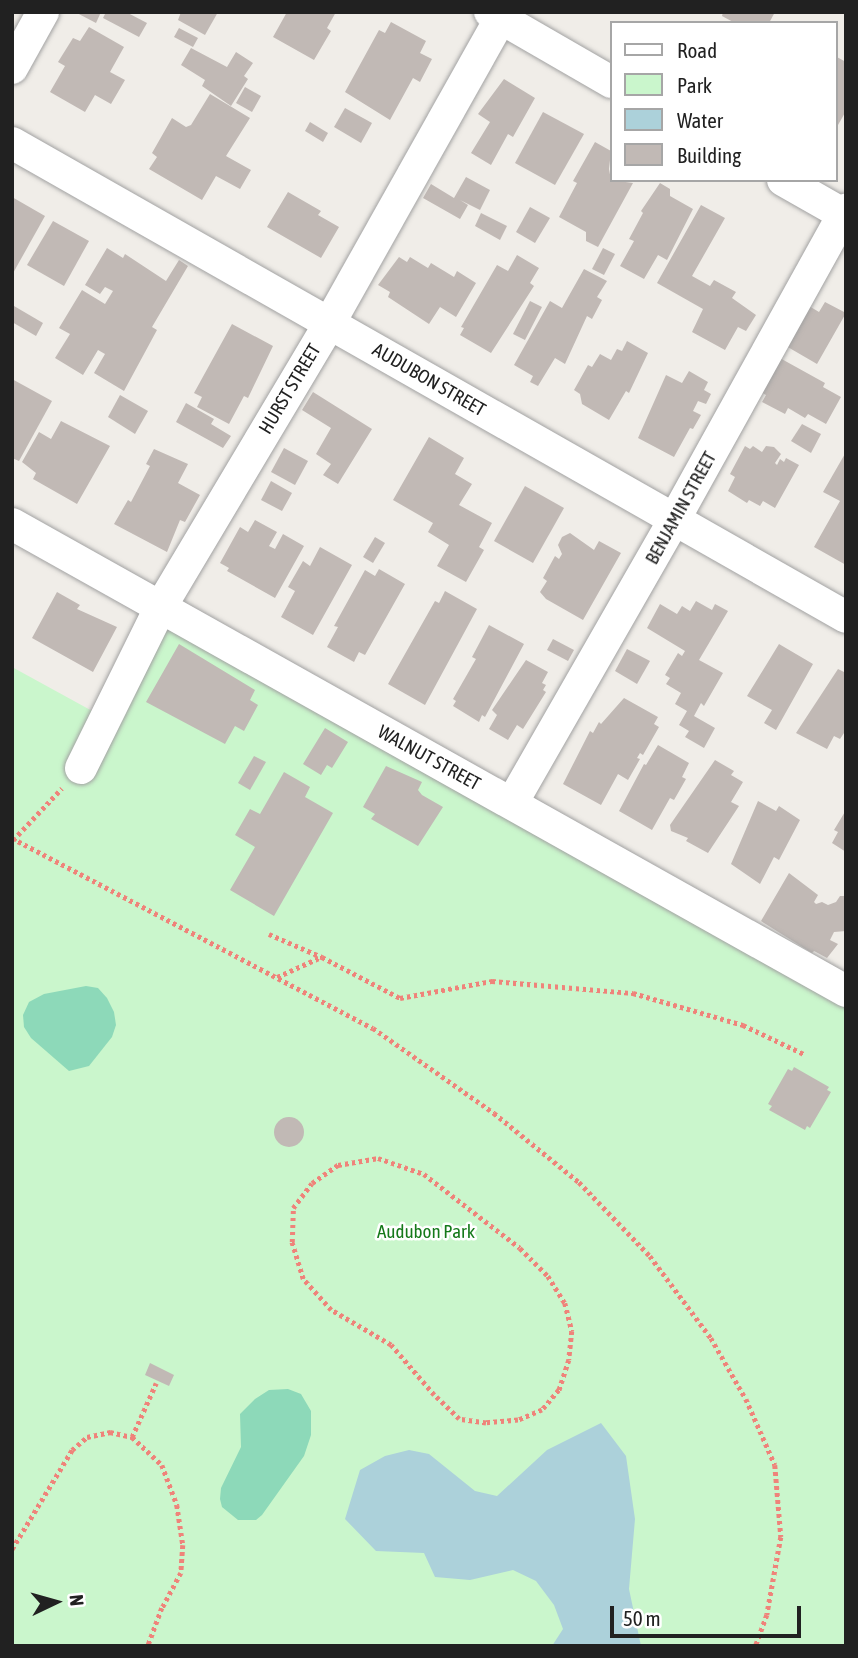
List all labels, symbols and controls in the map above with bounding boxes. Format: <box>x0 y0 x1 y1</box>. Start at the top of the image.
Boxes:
legend <box>610 21 837 182</box>
text: Road <box>677 38 717 62</box>
text: Park <box>677 73 712 97</box>
text: Water <box>677 108 723 132</box>
text: Building <box>677 143 741 167</box>
street label: AUDUBON STREET <box>368 338 490 422</box>
street label: HURST STREET <box>254 340 326 438</box>
street label: BENJAMIN STREET <box>641 448 721 568</box>
street label: WALNUT STREET <box>374 720 484 796</box>
park label: Audubon Park <box>377 1221 475 1243</box>
north arrow <box>21 1567 91 1637</box>
scale bar <box>613 1592 804 1636</box>
text: N <box>65 1594 88 1607</box>
text: 50 m <box>623 1606 661 1630</box>

